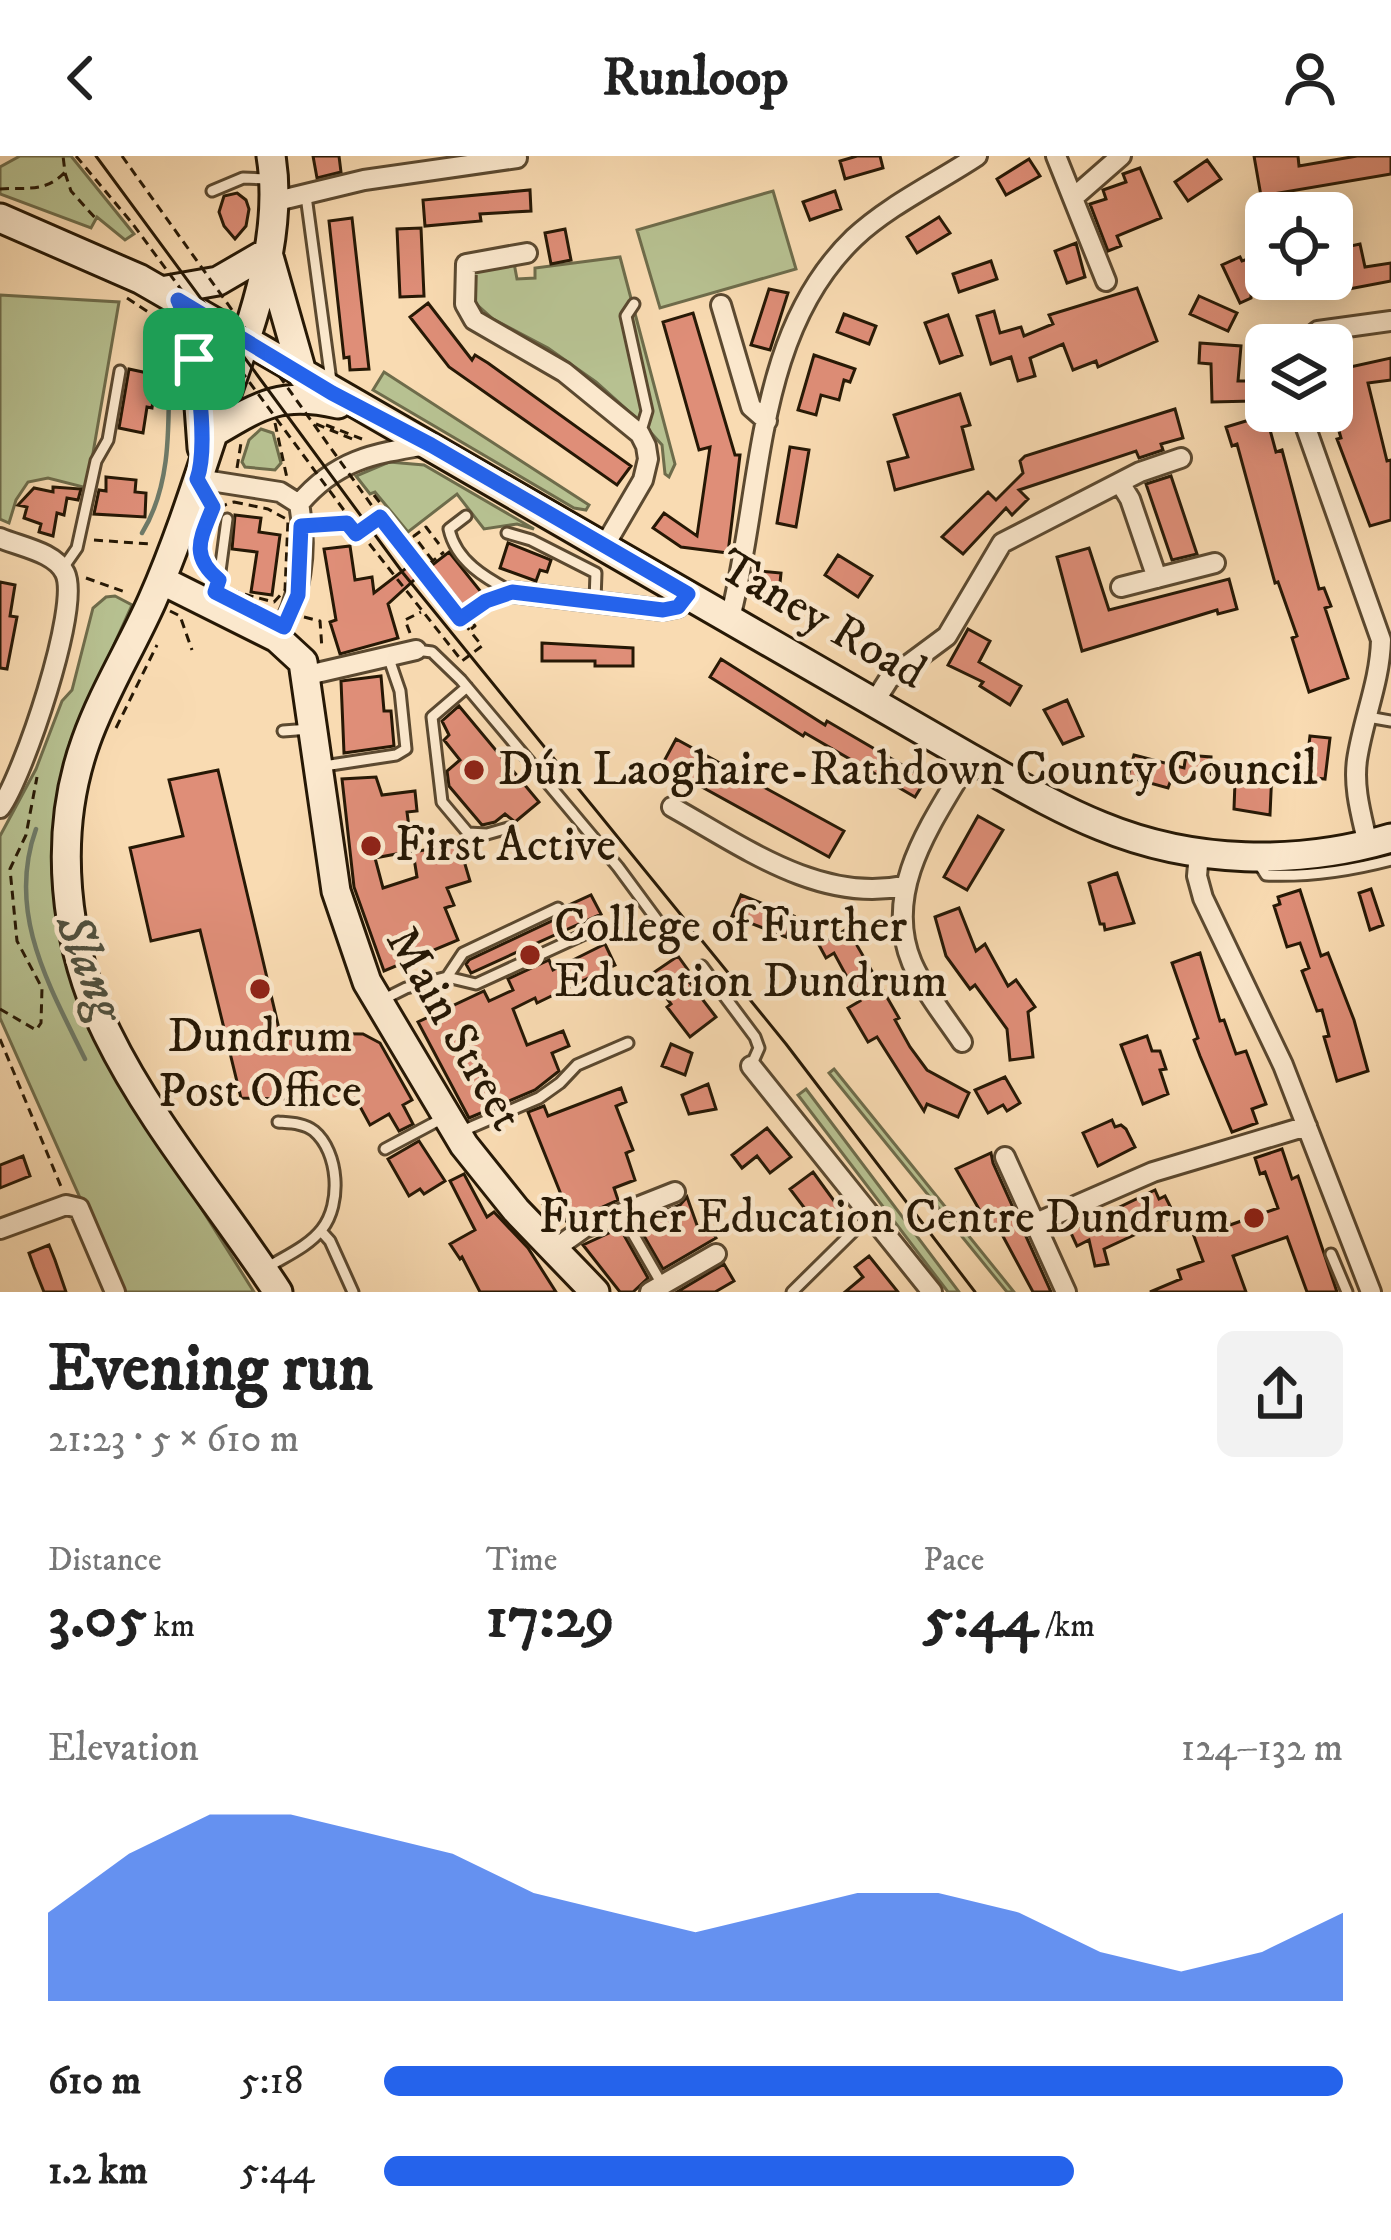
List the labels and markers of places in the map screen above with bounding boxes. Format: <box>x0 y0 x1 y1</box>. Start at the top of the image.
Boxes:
pin <box>143 308 245 410</box>
place label: Dún Laoghaire-Rathdown County Council <box>498 740 1318 800</box>
marker: Dún Laoghaire-Rathdown County Council <box>461 757 487 783</box>
place label: First Active <box>395 816 616 876</box>
marker: First Active <box>358 833 384 859</box>
place label: College of Further Education Dundrum <box>554 897 948 1012</box>
marker: College of Further Education Dundrum <box>517 942 543 968</box>
marker: Dundrum Post Office <box>247 976 273 1002</box>
place label: Dundrum Post Office <box>158 1007 362 1122</box>
place label: Further Education Centre Dundrum <box>539 1188 1230 1248</box>
marker: Further Education Centre Dundrum <box>1241 1205 1267 1231</box>

